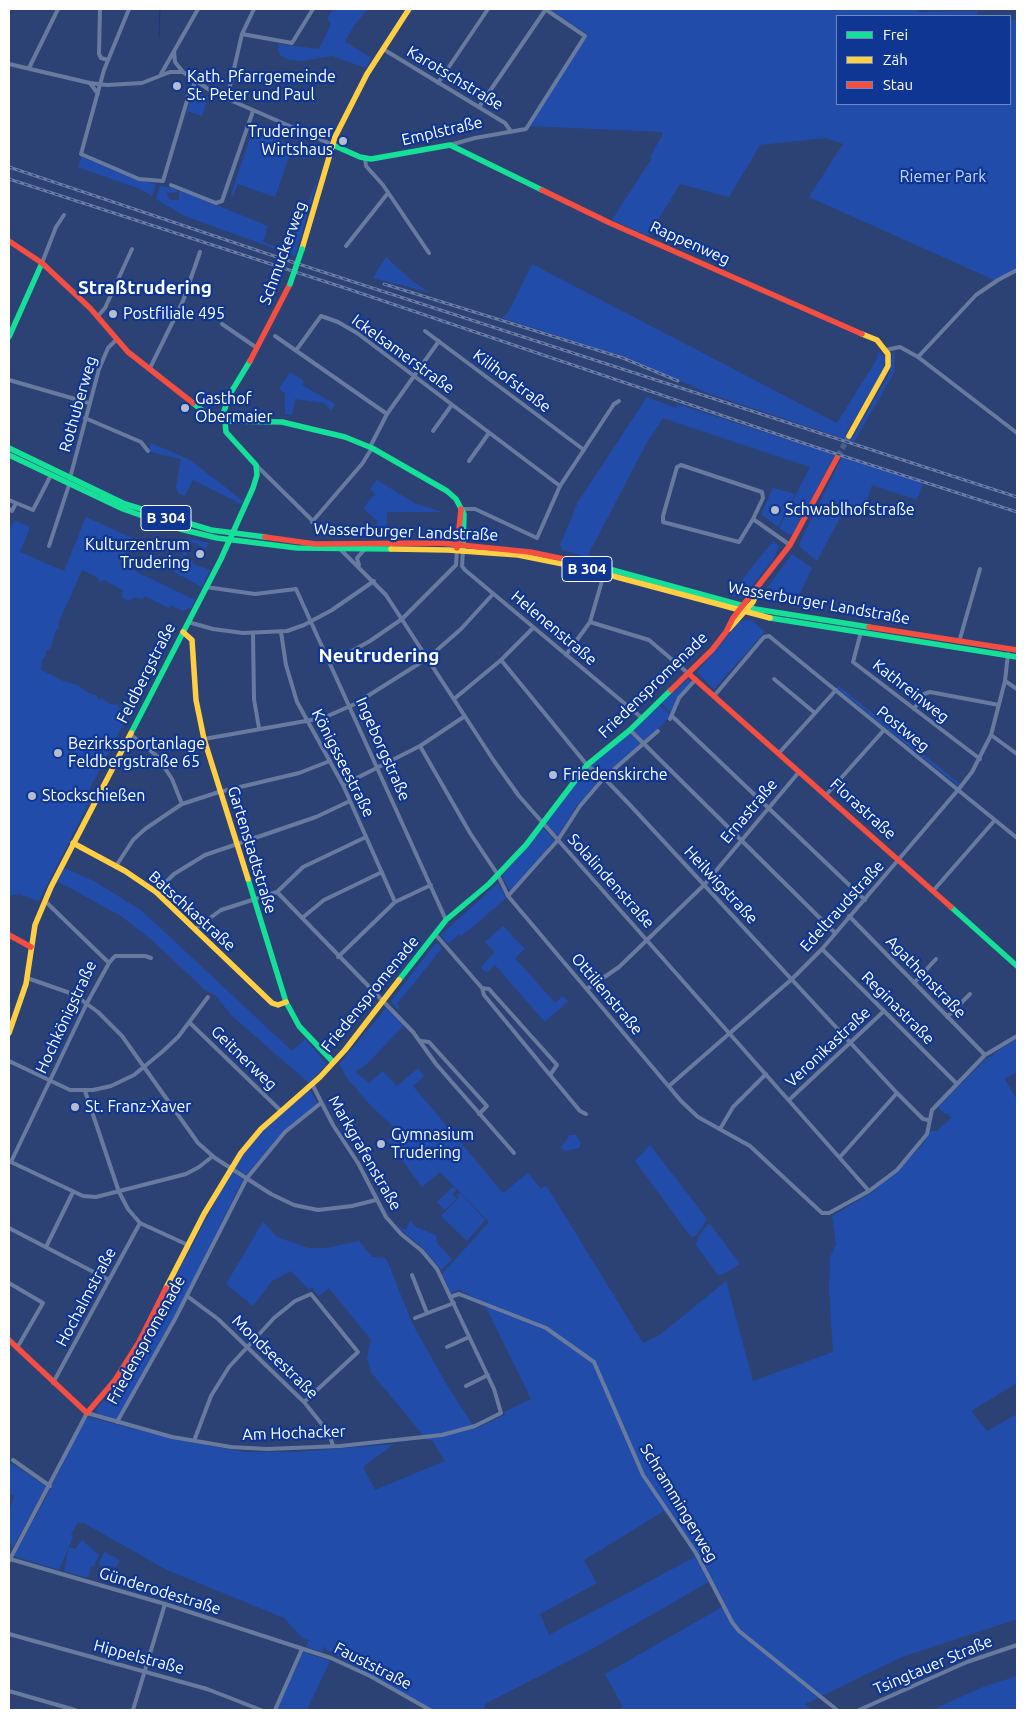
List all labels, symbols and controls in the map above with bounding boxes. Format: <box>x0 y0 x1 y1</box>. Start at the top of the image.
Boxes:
legend <box>836 15 1011 105</box>
text: Frei <box>883 26 908 43</box>
street label: Karotschstraße <box>403 42 507 114</box>
text: Zäh <box>883 51 908 68</box>
place label: Kath. Pfarrgemeinde St. Peter und Paul <box>187 67 336 105</box>
text: Stau <box>883 76 913 93</box>
marker: Kath. Pfarrgemeinde St. Peter und Paul <box>171 80 183 92</box>
street label: Emplstraße <box>400 112 484 150</box>
place label: Truderinger Wirtshaus <box>248 122 333 160</box>
marker: Truderinger Wirtshaus <box>337 135 349 147</box>
park label: Riemer Park <box>900 167 986 187</box>
street label: Schmuckerweg <box>255 199 311 307</box>
street label: Rappenweg <box>647 217 733 269</box>
district label: Straßtrudering <box>78 277 212 299</box>
place label: Postfiliale 495 <box>123 304 225 324</box>
marker: Postfiliale 495 <box>107 308 119 320</box>
street label: Ickelsamerstraße <box>348 310 458 398</box>
street label: Kilihofstraße <box>469 345 555 417</box>
street label: Rothuberweg <box>55 354 101 454</box>
place label: Gasthof Obermaier <box>195 389 272 427</box>
marker: Gasthof Obermaier <box>179 402 191 414</box>
place label: Schwablhofstraße <box>785 500 915 520</box>
marker: Schwablhofstraße <box>769 504 781 516</box>
road number: B 304 <box>141 506 191 530</box>
street label: Wasserburger Landstraße <box>313 519 499 545</box>
place label: Kulturzentrum Trudering <box>85 535 190 573</box>
marker: Kulturzentrum Trudering <box>194 548 206 560</box>
road number: B 304 <box>562 556 612 582</box>
street label: Wasserburger Landstraße <box>726 578 912 628</box>
street label: Helenenstraße <box>507 587 601 669</box>
street label: Feldbergstraße <box>112 620 180 726</box>
street label: Friedenspromenade <box>594 628 712 742</box>
district label: Neutrudering <box>318 645 440 667</box>
street label: Kathreinweg <box>869 655 953 727</box>
street label: Ingeborgstraße <box>352 694 414 804</box>
street label: Postweg <box>873 702 933 756</box>
street label: Königsseestraße <box>308 706 378 820</box>
place label: Bezirkssportanlage Feldbergstraße 65 <box>68 734 205 772</box>
marker: Bezirkssportanlage Feldbergstraße 65 <box>52 747 64 759</box>
place label: Friedenskirche <box>563 765 668 785</box>
marker: Friedenskirche <box>547 769 559 781</box>
street label: Florastraße <box>826 774 900 844</box>
street label: Ernastraße <box>716 775 782 847</box>
street label: Gartenstadtstraße <box>223 784 281 916</box>
place label: Stockschießen <box>42 786 145 806</box>
marker: Stockschießen <box>26 790 38 802</box>
street label: Solalindenstraße <box>563 830 659 932</box>
street label: Heilwigstraße <box>680 842 762 928</box>
street label: Edeltraudstraße <box>796 856 888 956</box>
street label: Batschkastraße <box>145 867 239 955</box>
street label: Friedenspromenade <box>317 932 423 1056</box>
street label: Agathenstraße <box>882 932 970 1022</box>
street label: Ottilienstraße <box>567 949 647 1039</box>
street label: Hochkönigstraße <box>31 957 101 1077</box>
street label: Reginastraße <box>858 968 938 1048</box>
street label: Veronikastraße <box>782 1003 874 1091</box>
street label: Geitnerweg <box>207 1022 281 1094</box>
street label: Markgrafenstraße <box>324 1092 406 1214</box>
place label: St. Franz-Xaver <box>85 1097 191 1117</box>
marker: St. Franz-Xaver <box>69 1101 81 1113</box>
place label: Gymnasium Trudering <box>391 1125 474 1163</box>
marker: Gymnasium Trudering <box>375 1138 387 1150</box>
street label: Hochalmstraße <box>52 1244 120 1350</box>
street label: Friedenspromenade <box>103 1272 189 1408</box>
street label: Mondseestraße <box>228 1311 322 1403</box>
street label: Am Hochacker <box>242 1422 346 1444</box>
street label: Schrammingerweg <box>636 1440 722 1566</box>
street label: Günderodestraße <box>97 1563 223 1619</box>
street label: Tsingtauer Straße <box>871 1631 995 1699</box>
street label: Hippelstraße <box>92 1636 186 1678</box>
street label: Fauststraße <box>331 1638 415 1694</box>

